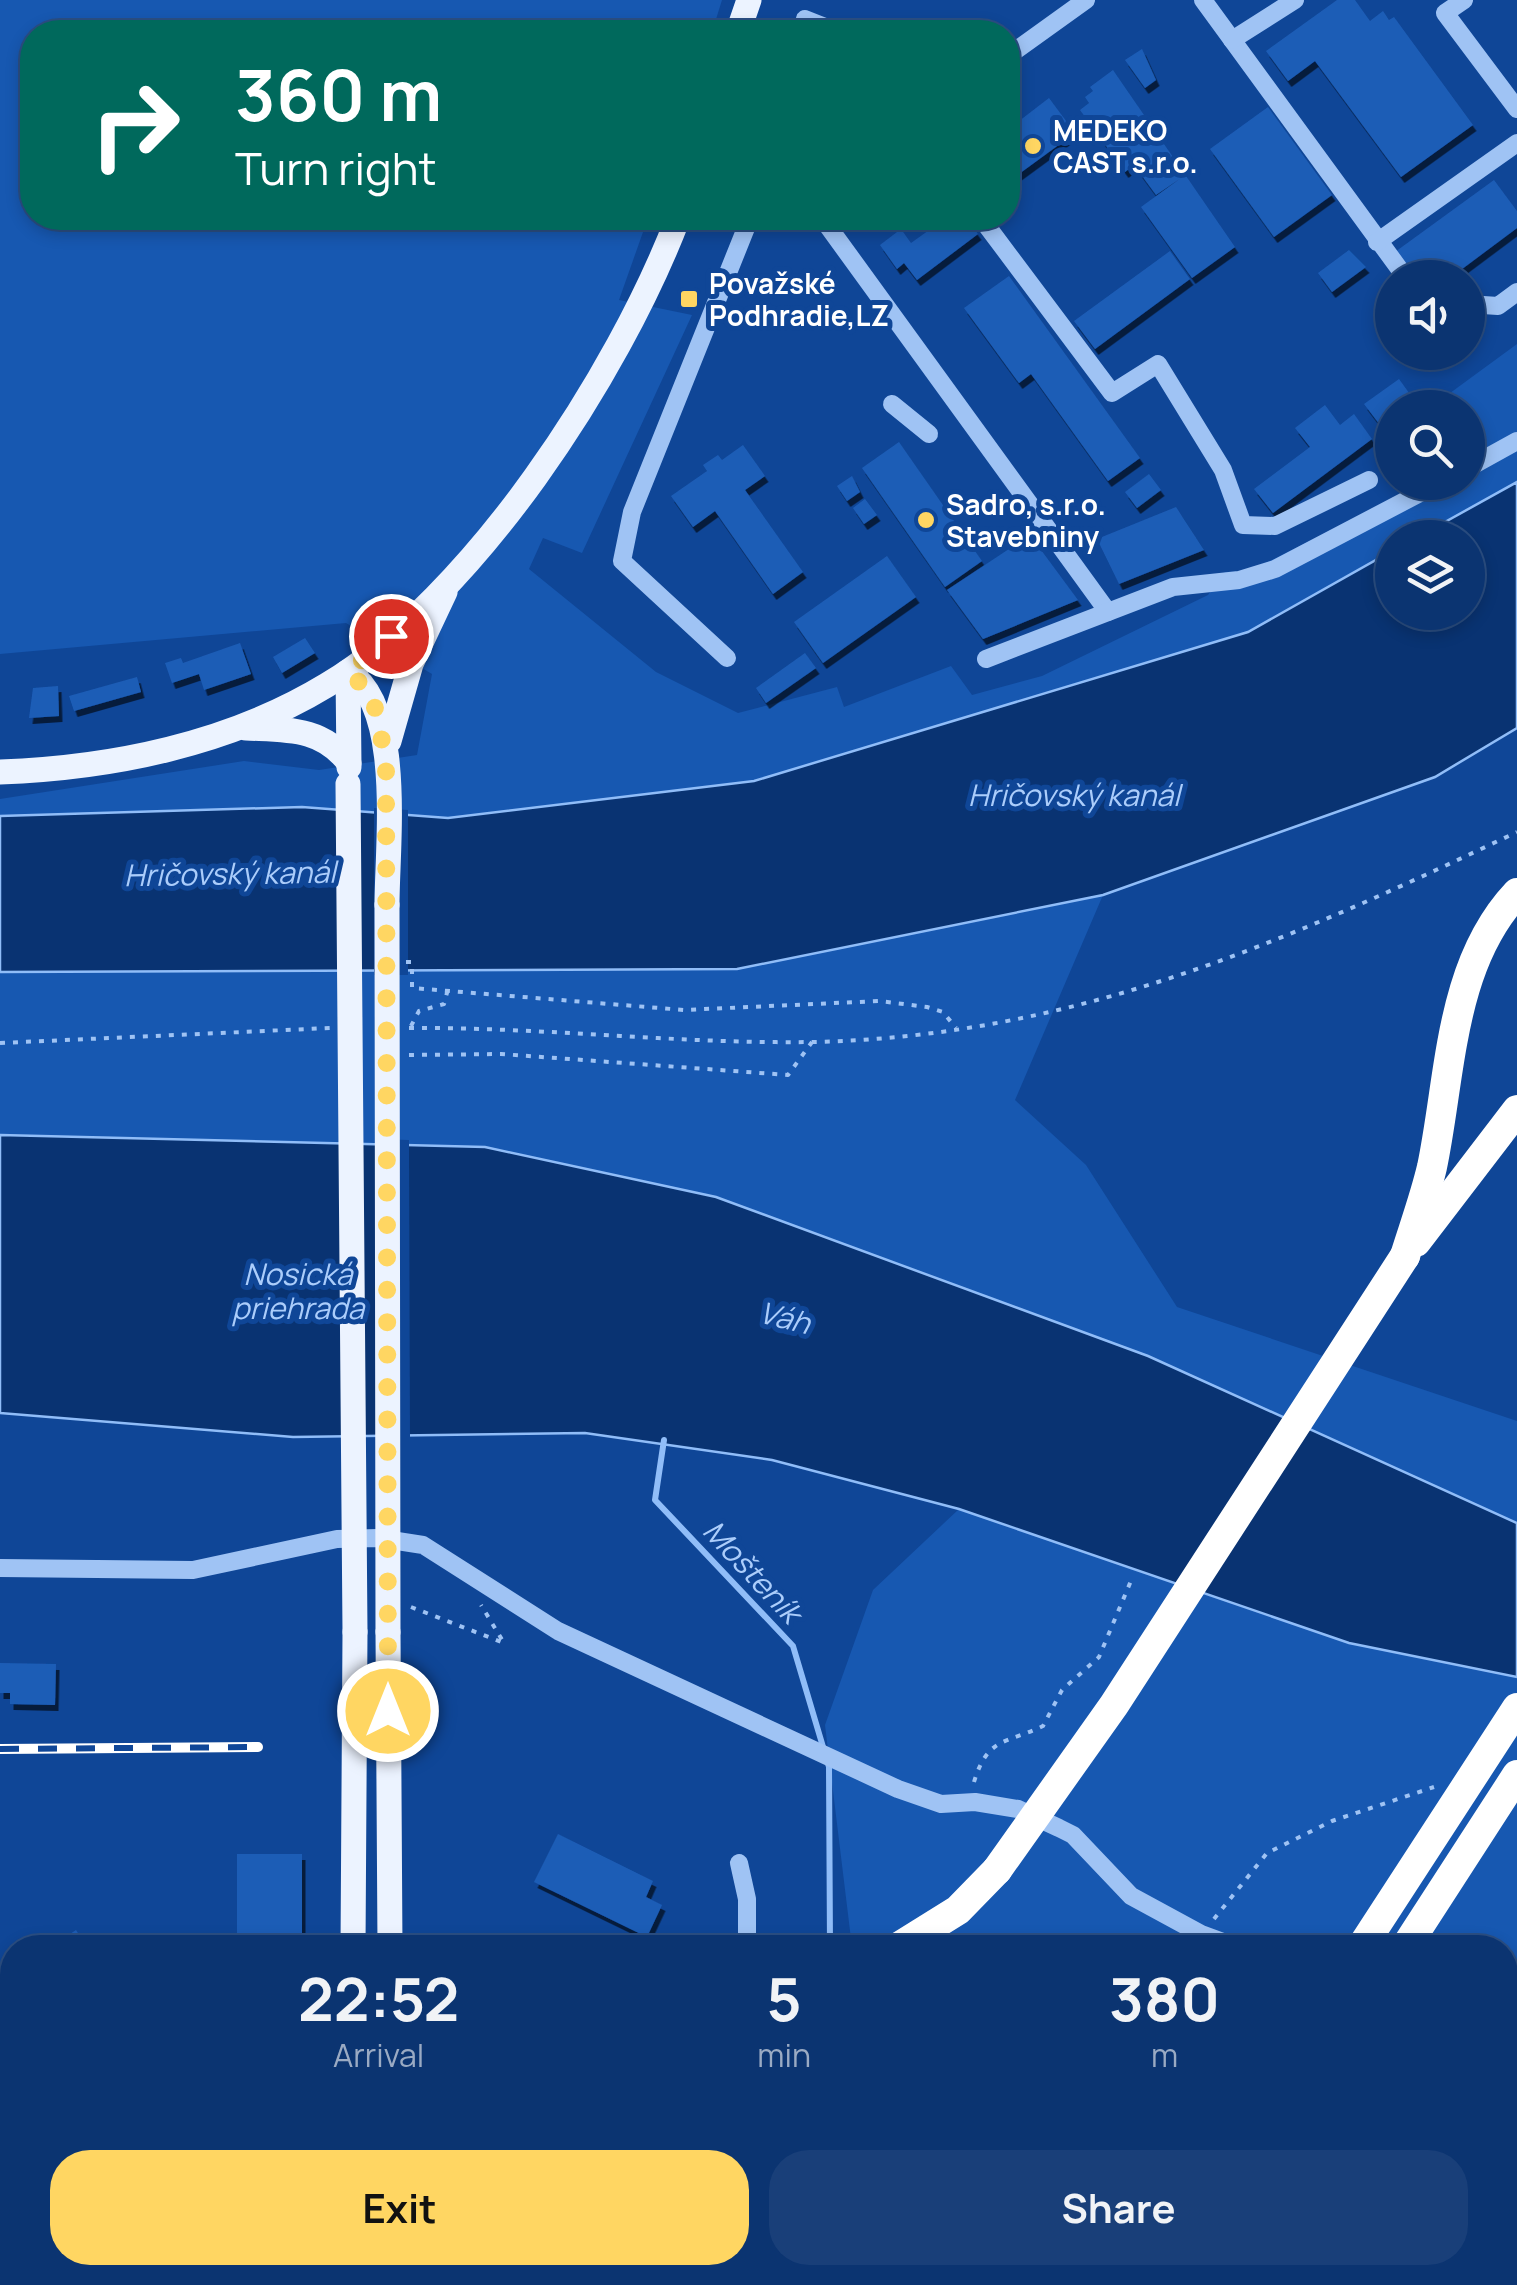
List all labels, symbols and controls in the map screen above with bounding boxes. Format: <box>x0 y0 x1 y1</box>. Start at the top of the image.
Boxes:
text: 360 m <box>235 46 442 142</box>
icon: right <box>70 60 200 190</box>
place label: MEDEKO CAST s.r.o. <box>1053 111 1198 181</box>
marker: MEDEKO CAST s.r.o. <box>1022 135 1044 157</box>
text: Turn right <box>235 137 436 199</box>
map controls <box>1375 260 1485 630</box>
button: sound <box>1375 260 1485 370</box>
place label: Považské Podhradie,LZ <box>709 264 889 334</box>
marker: Považské Podhradie,LZ <box>678 288 700 310</box>
button: search <box>1375 390 1485 500</box>
place label: Sadro, s.r.o. Stavebniny <box>946 485 1106 555</box>
marker: Sadro, s.r.o. Stavebniny <box>915 509 937 531</box>
button: layers <box>1375 520 1485 630</box>
pin <box>349 594 434 679</box>
icon: arrive <box>364 609 419 664</box>
water label: Hričovský kanál <box>968 774 1184 815</box>
water label: Hričovský kanál <box>124 851 340 895</box>
water label: Nosická priehrada <box>232 1253 365 1328</box>
water label: Váh <box>755 1291 816 1343</box>
water label: Mošteník <box>695 1511 814 1634</box>
position arrow <box>336 1659 440 1763</box>
text: 22:52 <box>298 1957 459 2039</box>
text: 5 <box>767 1957 802 2039</box>
text: 380 <box>1109 1957 1220 2039</box>
text: Arrival <box>333 2033 424 2077</box>
text: min <box>757 2033 811 2077</box>
text: m <box>1151 2033 1178 2077</box>
button: Exit <box>50 2150 749 2265</box>
button: Share <box>769 2150 1468 2265</box>

